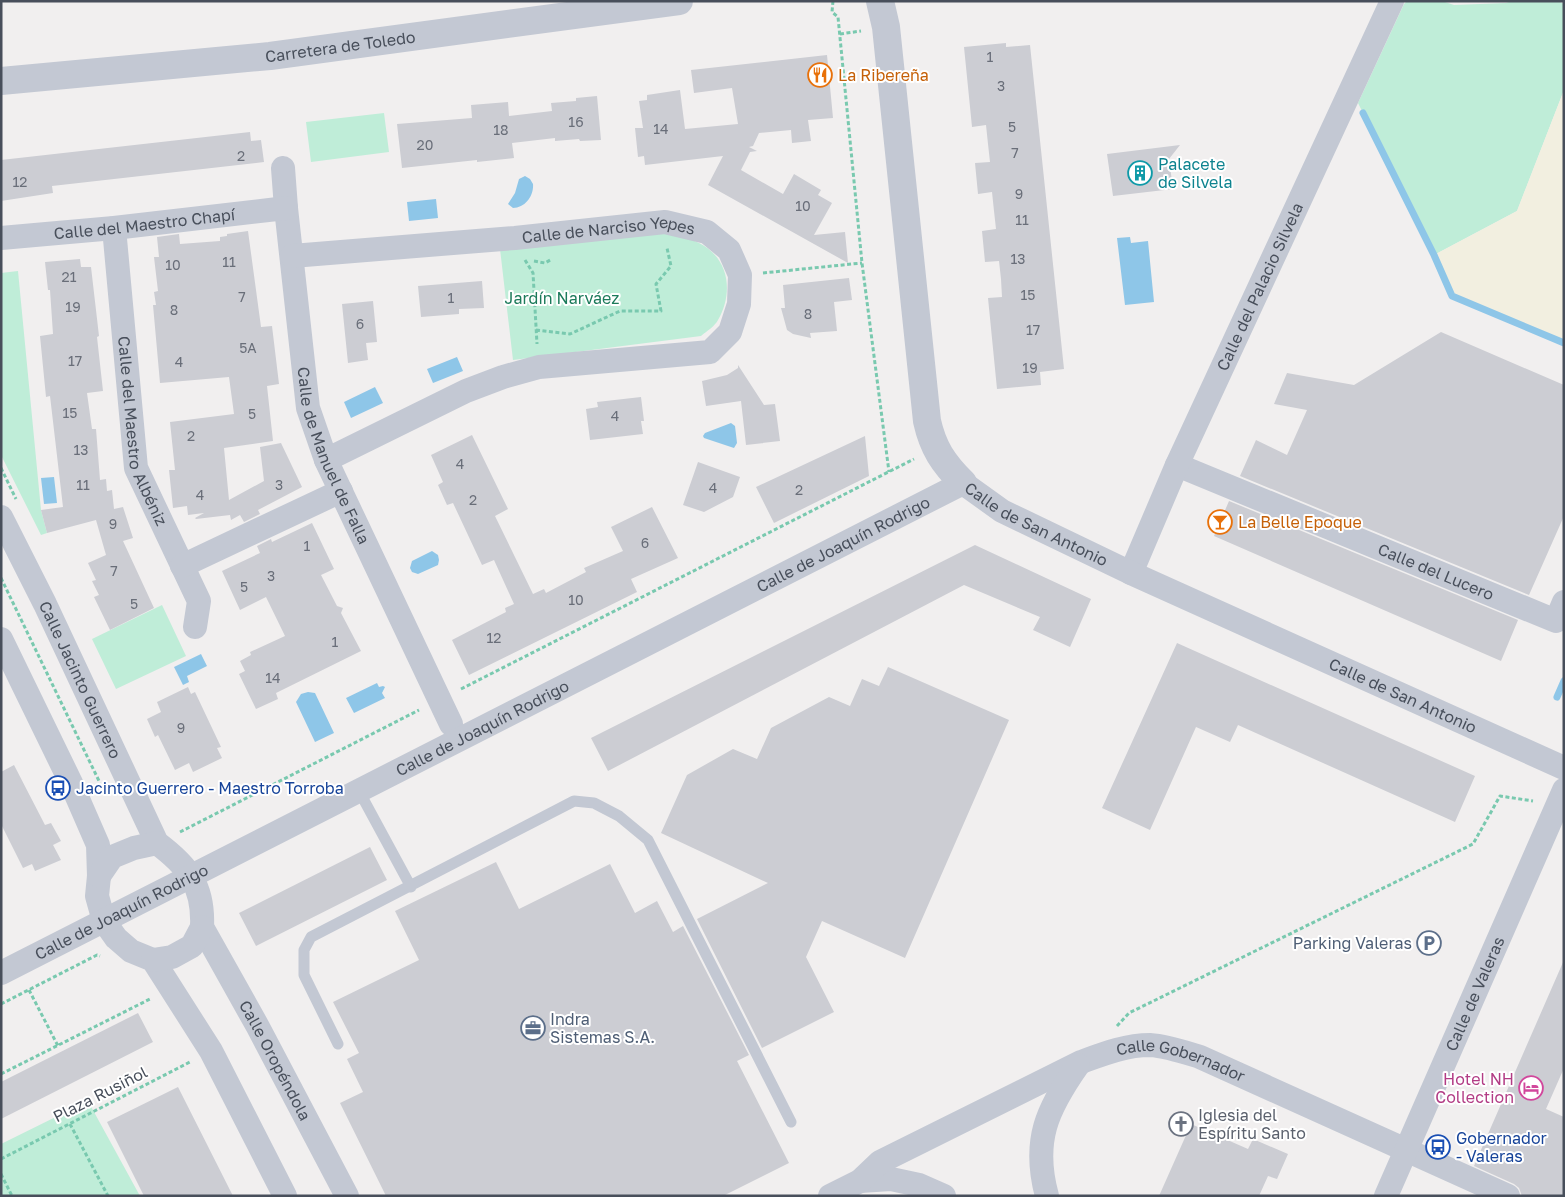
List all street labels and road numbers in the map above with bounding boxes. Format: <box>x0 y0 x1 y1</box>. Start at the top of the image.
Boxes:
street label: Carretera de Toledo <box>264 27 417 67</box>
street label: Calle del Palacio Silvela <box>1212 199 1307 374</box>
street label: Calle del Maestro Chapí <box>53 204 238 243</box>
street label: Calle de Narciso Yepes <box>521 212 697 247</box>
street label: Calle del Maestro Albéniz <box>114 335 172 529</box>
street label: Calle de Manuel de Falla <box>294 366 374 547</box>
street label: Calle de San Antonio <box>961 477 1111 570</box>
street label: Calle de Joaquín Rodrigo <box>753 492 933 597</box>
street label: Calle del Lucero <box>1375 539 1497 604</box>
street label: Calle Jacinto Guerrero <box>35 598 126 762</box>
street label: Calle de San Antonio <box>1326 654 1480 737</box>
street label: Calle de Joaquín Rodrigo <box>392 675 572 780</box>
street label: Calle de Joaquín Rodrigo <box>31 859 211 964</box>
street label: Calle de Valeras <box>1441 933 1509 1054</box>
street label: Calle Oropéndola <box>235 997 315 1124</box>
street label: Calle Gobernador <box>1114 1035 1248 1086</box>
street label: Plaza Rusiñol <box>49 1062 151 1126</box>

